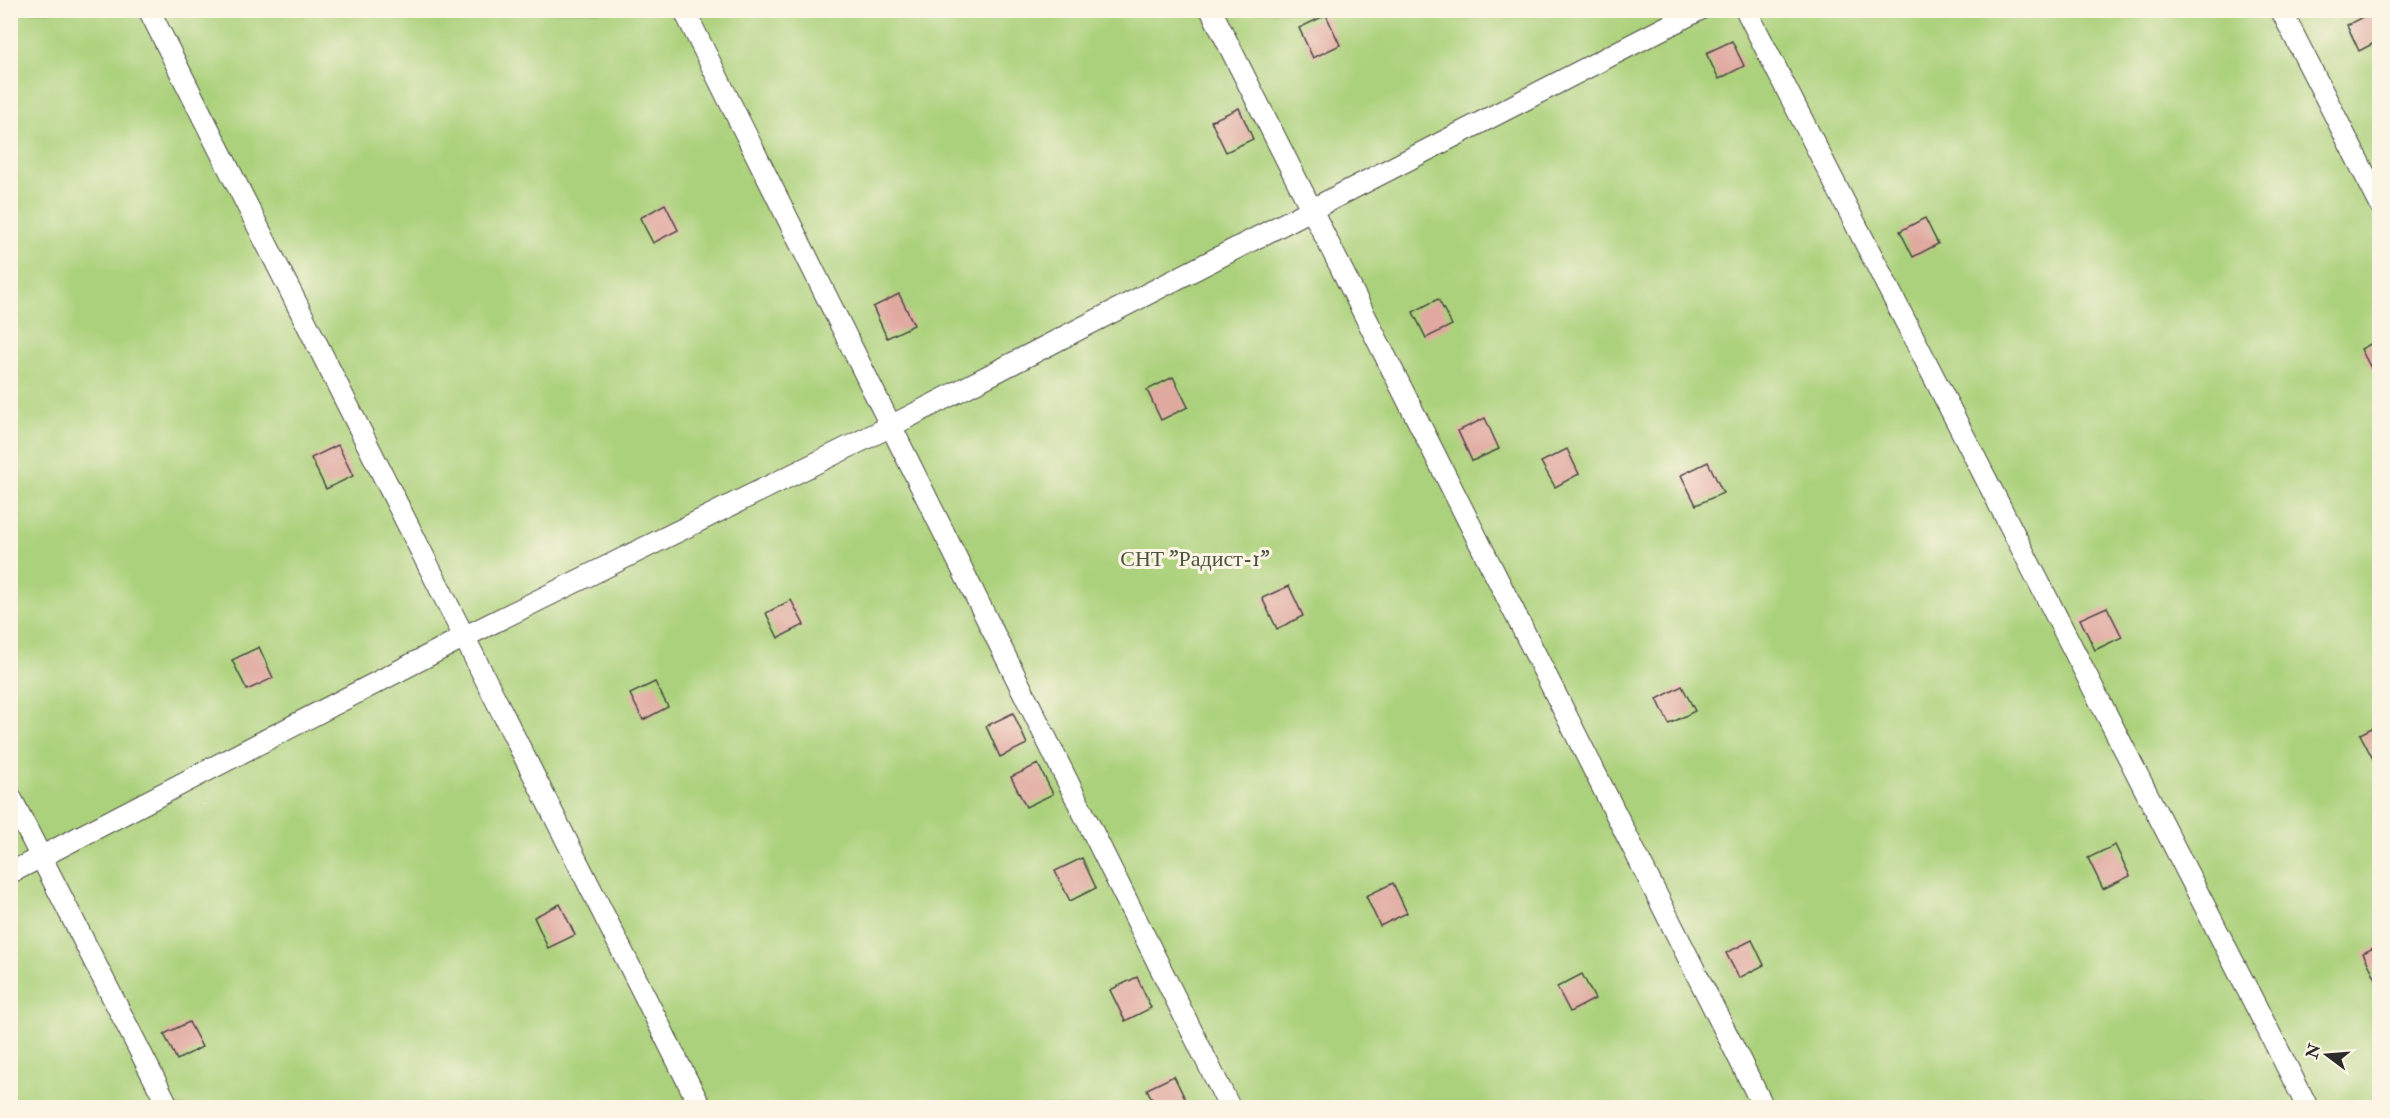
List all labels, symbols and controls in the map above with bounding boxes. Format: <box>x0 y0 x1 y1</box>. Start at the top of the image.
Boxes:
park label: СНТ "Радист-1" <box>1120 545 1270 573</box>
north arrow <box>2297 1025 2357 1085</box>
text: N <box>2302 1041 2325 1062</box>

